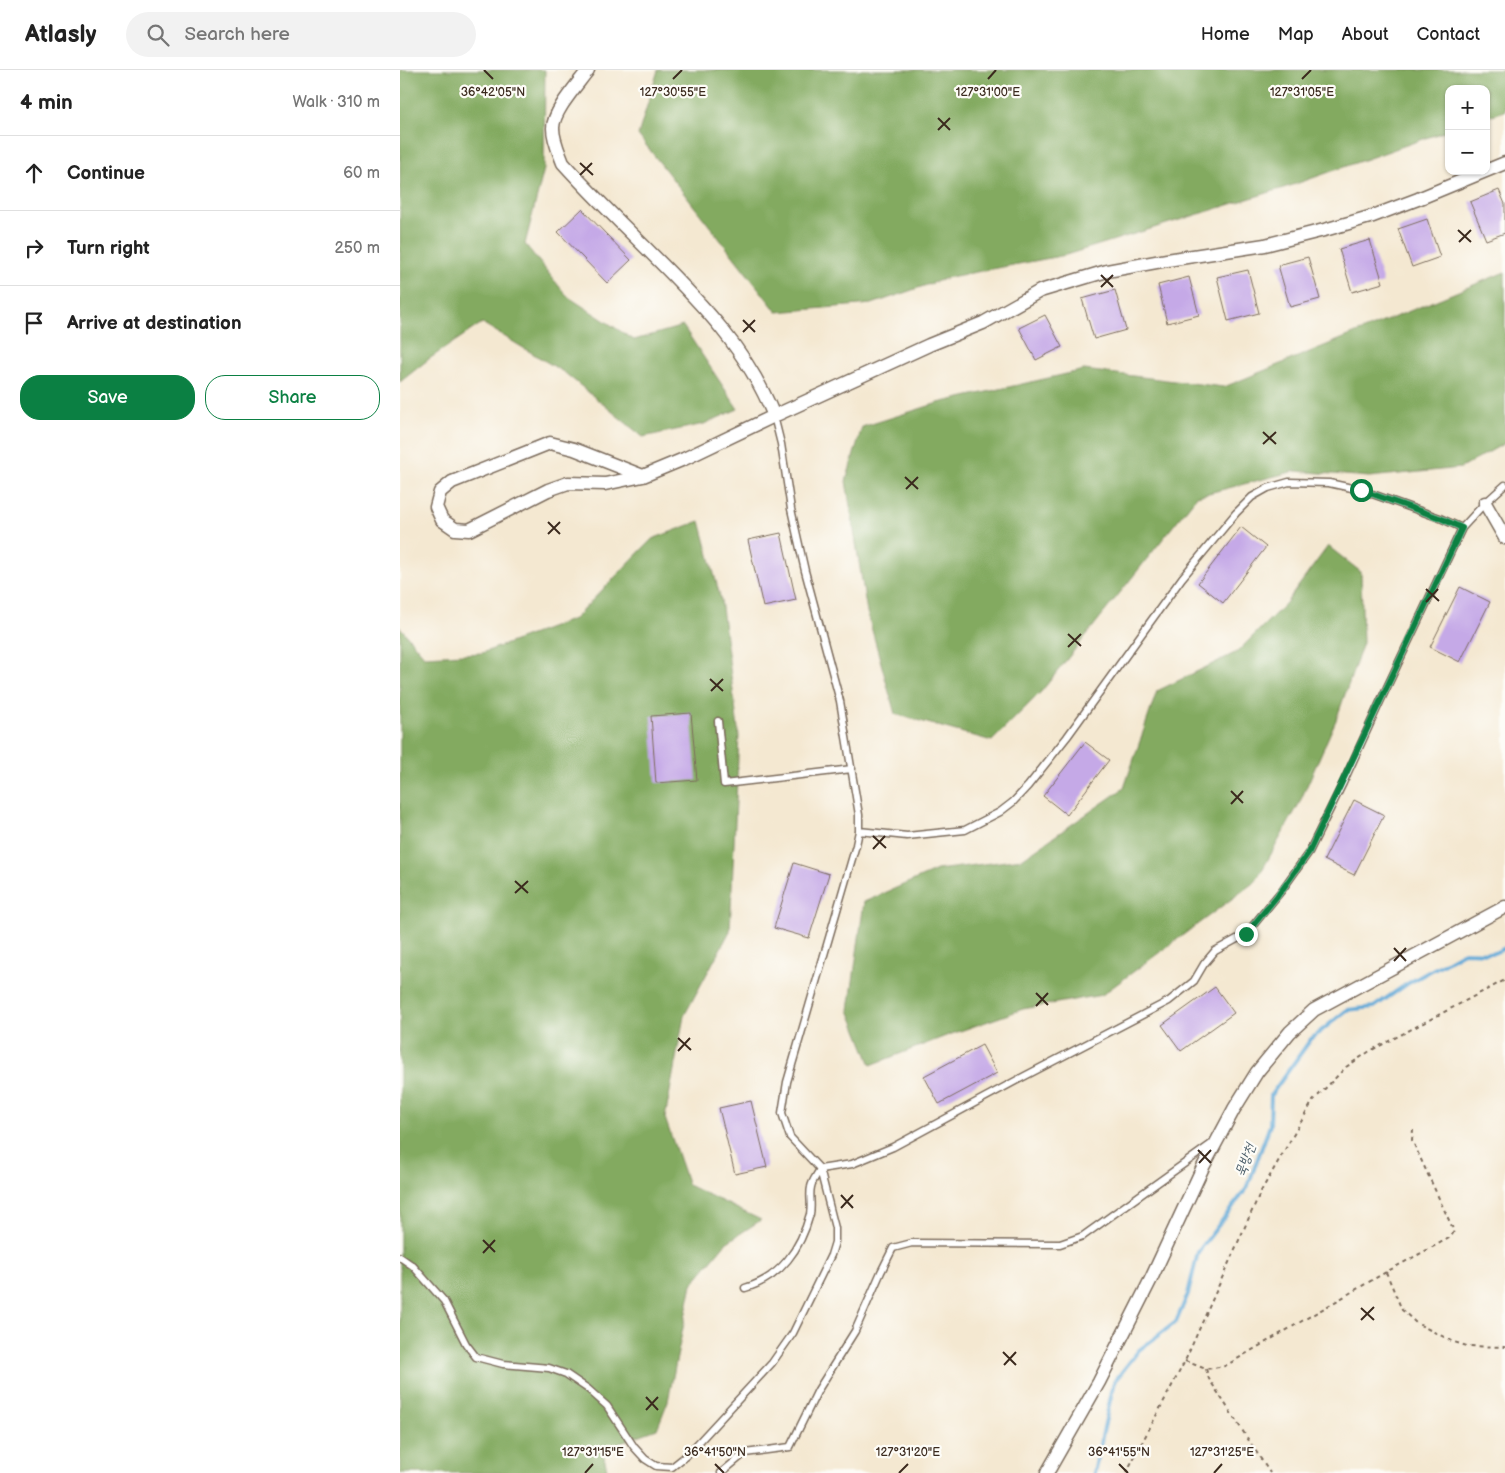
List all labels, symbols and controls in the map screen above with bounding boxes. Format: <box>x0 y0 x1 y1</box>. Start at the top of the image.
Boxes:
search box <box>126 12 476 57</box>
text: Atlasly <box>25 20 96 49</box>
icon: search <box>144 21 172 49</box>
text: Search here <box>184 23 290 46</box>
text: Home <box>1201 24 1250 45</box>
text: Map <box>1278 24 1314 45</box>
text: About <box>1342 24 1389 45</box>
text: Contact <box>1417 24 1480 45</box>
text: 36°42'05"N <box>461 85 525 100</box>
text: 127°30'55"E <box>640 85 706 100</box>
text: 127°31'00"E <box>956 85 1020 100</box>
text: 127°31'05"E <box>1270 85 1334 100</box>
map controls <box>1445 85 1490 175</box>
button: + <box>1445 85 1490 130</box>
text: 4 min <box>20 90 73 115</box>
text: Walk · 310 m <box>292 93 380 112</box>
button: − <box>1445 130 1490 175</box>
icon: ahead <box>20 159 48 187</box>
text: Continue <box>67 162 145 185</box>
text: 60 m <box>343 164 380 183</box>
icon: right <box>20 234 48 262</box>
text: Turn right <box>67 237 150 260</box>
text: 250 m <box>334 239 380 258</box>
icon: arrive <box>20 309 48 337</box>
text: Arrive at destination <box>67 312 242 335</box>
button: Save <box>20 375 195 420</box>
button: Share <box>205 375 380 420</box>
route start <box>1350 479 1373 502</box>
route end <box>1235 923 1258 946</box>
water label: 묵방천 <box>1231 1140 1259 1179</box>
text: 127°31'15"E <box>562 1445 624 1460</box>
text: 36°41'50"N <box>684 1445 746 1460</box>
text: 127°31'20"E <box>876 1445 940 1460</box>
text: 36°41'55"N <box>1088 1445 1150 1460</box>
text: 127°31'25"E <box>1190 1445 1254 1460</box>

